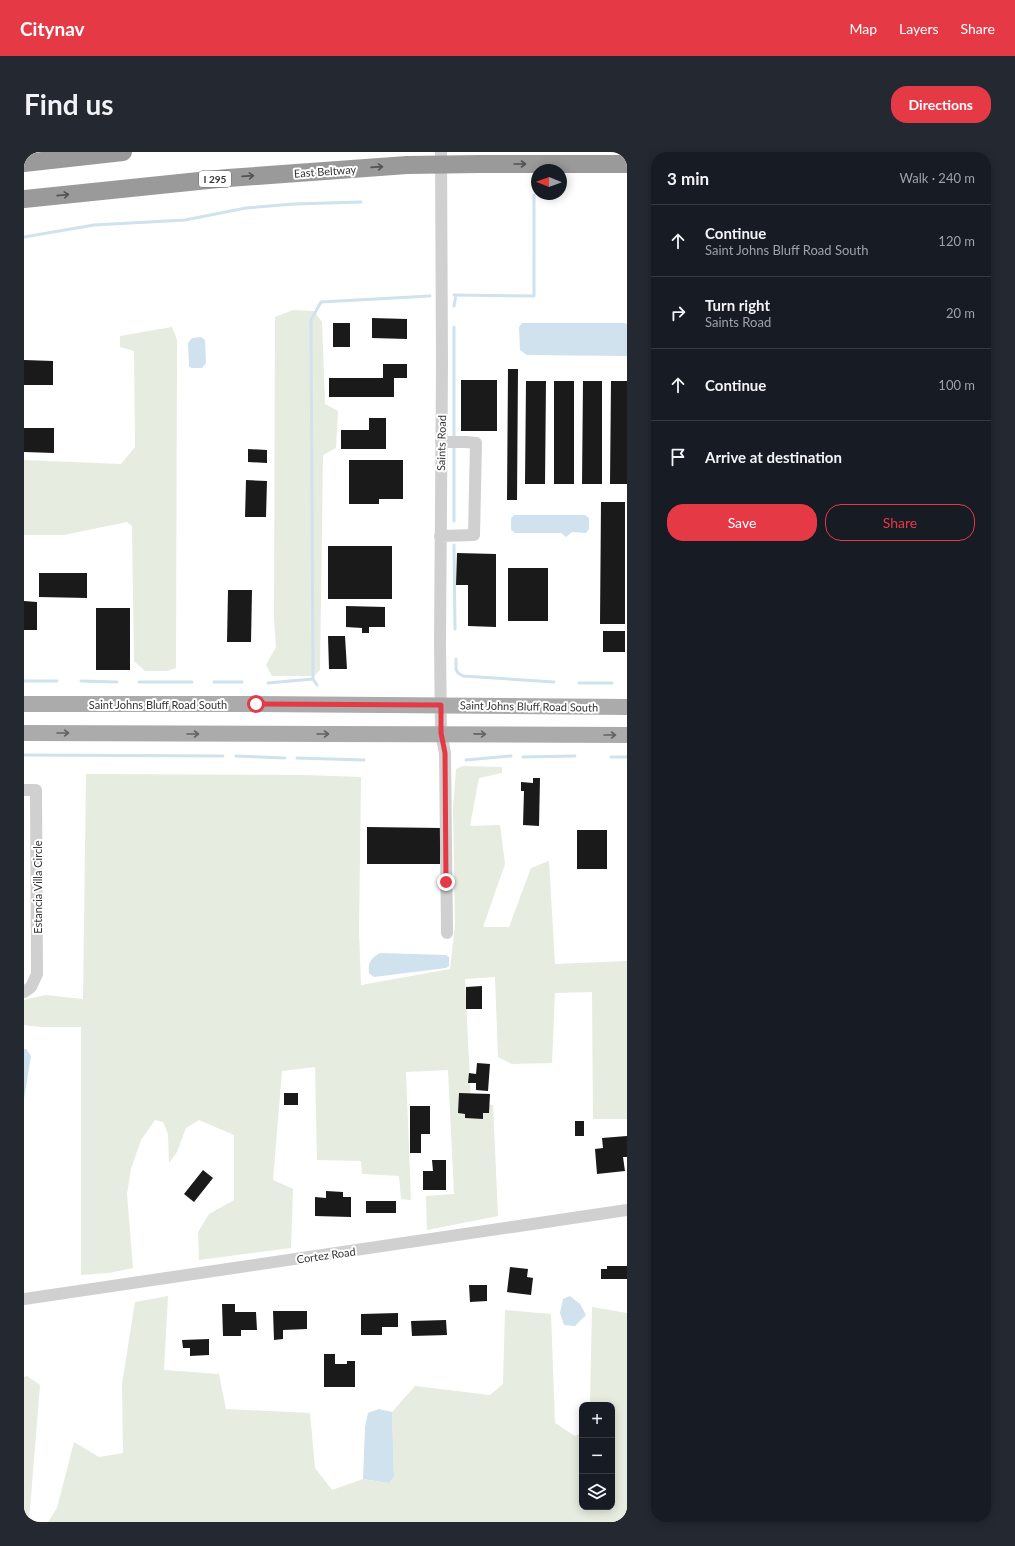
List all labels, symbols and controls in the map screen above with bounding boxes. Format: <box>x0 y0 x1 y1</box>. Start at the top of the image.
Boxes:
text: Citynav <box>20 17 85 40</box>
text: Map <box>849 20 877 37</box>
text: Layers <box>899 20 939 37</box>
text: Share <box>961 20 995 37</box>
button: Directions <box>891 86 991 123</box>
text: Find us <box>24 87 114 121</box>
one-way arrow <box>513 160 526 168</box>
street label: East Beltway <box>294 162 357 180</box>
one-way arrow <box>370 163 383 170</box>
north arrow <box>531 164 567 200</box>
text: 3 min <box>667 168 709 189</box>
text: Walk · 240 m <box>899 170 975 186</box>
road number: I 295 <box>199 171 231 187</box>
one-way arrow <box>241 173 254 180</box>
one-way arrow <box>56 191 69 198</box>
text: Continue <box>705 224 766 242</box>
icon: ahead <box>667 230 689 252</box>
text: 120 m <box>938 233 975 249</box>
text: Saint Johns Bluff Road South <box>705 242 868 258</box>
text: Turn right <box>705 296 770 314</box>
icon: right <box>667 302 689 324</box>
text: 20 m <box>946 305 975 321</box>
text: Saints Road <box>705 314 771 330</box>
icon: ahead <box>667 374 689 396</box>
text: Continue <box>705 376 766 394</box>
text: 100 m <box>938 377 975 393</box>
street label: Saints Road <box>434 415 448 471</box>
icon: arrive <box>667 446 689 468</box>
text: Arrive at destination <box>705 448 842 466</box>
button: Save <box>667 504 817 541</box>
button: Share <box>825 504 975 541</box>
route start <box>247 695 265 713</box>
street label: Saint Johns Bluff Road South <box>89 698 227 711</box>
street label: Saint Johns Bluff Road South <box>460 698 598 714</box>
one-way arrow <box>56 729 69 737</box>
one-way arrow <box>186 730 199 738</box>
one-way arrow <box>316 730 329 738</box>
one-way arrow <box>473 730 486 738</box>
one-way arrow <box>603 731 616 739</box>
street label: Estancia Villa Circle <box>31 840 44 934</box>
route end <box>437 873 455 891</box>
street label: Cortez Road <box>296 1244 356 1266</box>
map controls <box>579 1402 615 1510</box>
button: + <box>579 1402 615 1438</box>
button: − <box>579 1438 615 1474</box>
button: layers <box>579 1474 615 1510</box>

